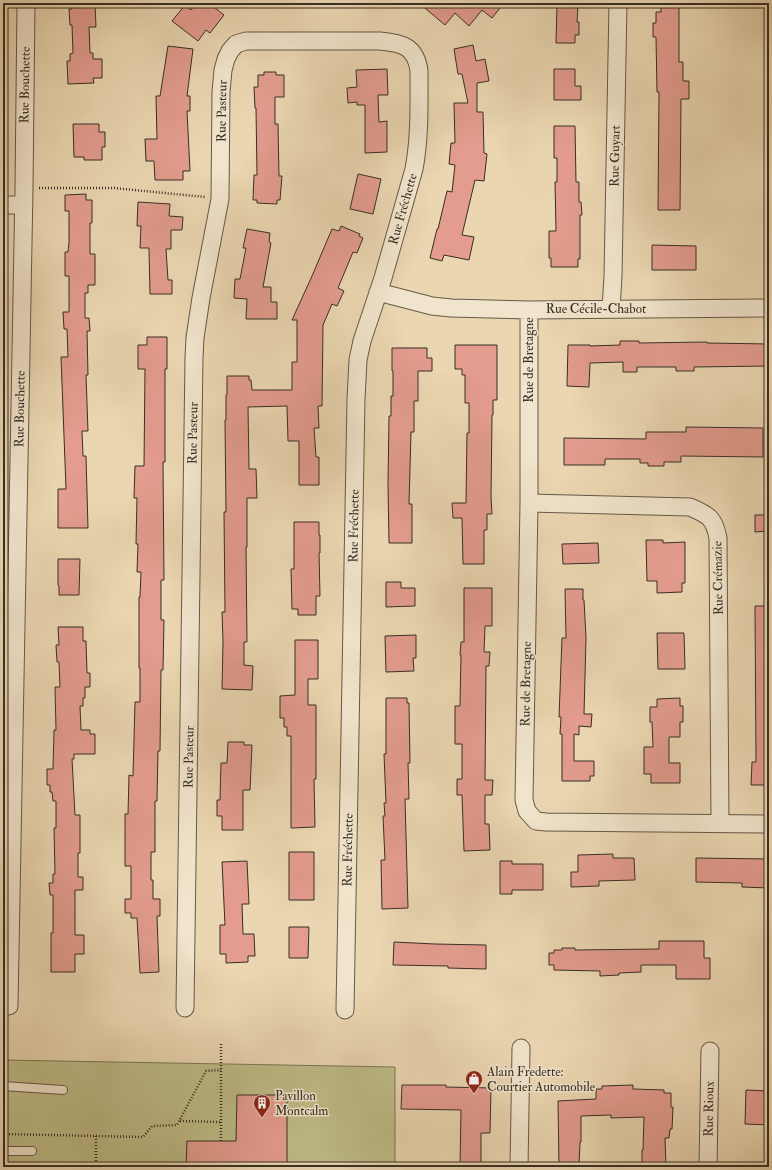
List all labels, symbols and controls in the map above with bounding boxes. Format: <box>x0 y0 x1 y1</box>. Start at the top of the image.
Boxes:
street label: Rue Bouchette <box>16 46 34 124</box>
street label: Rue Pasteur <box>213 80 231 142</box>
street label: Rue Guyart <box>606 125 625 187</box>
street label: Rue Fréchette <box>385 171 421 247</box>
street label: Rue Cécile-Chabot <box>546 301 646 317</box>
street label: Rue de Bretagne <box>521 317 537 403</box>
street label: Rue Bouchette <box>11 370 29 448</box>
street label: Rue Pasteur <box>184 402 202 464</box>
street label: Rue Fréchette <box>345 489 363 563</box>
street label: Rue Crémazie <box>709 540 727 615</box>
street label: Rue de Bretagne <box>517 641 535 727</box>
street label: Rue Pasteur <box>180 726 198 788</box>
street label: Rue Fréchette <box>339 813 357 887</box>
place label: Alain Fredette: Courtier Automobile <box>486 1064 596 1095</box>
shop icon: Alain Fredette: Courtier Automobile <box>464 1069 484 1094</box>
street label: Rue Rioux <box>701 1081 717 1137</box>
place label: Pavillon Montcalm <box>275 1088 328 1119</box>
building icon: Pavillon Montcalm <box>252 1093 272 1118</box>

